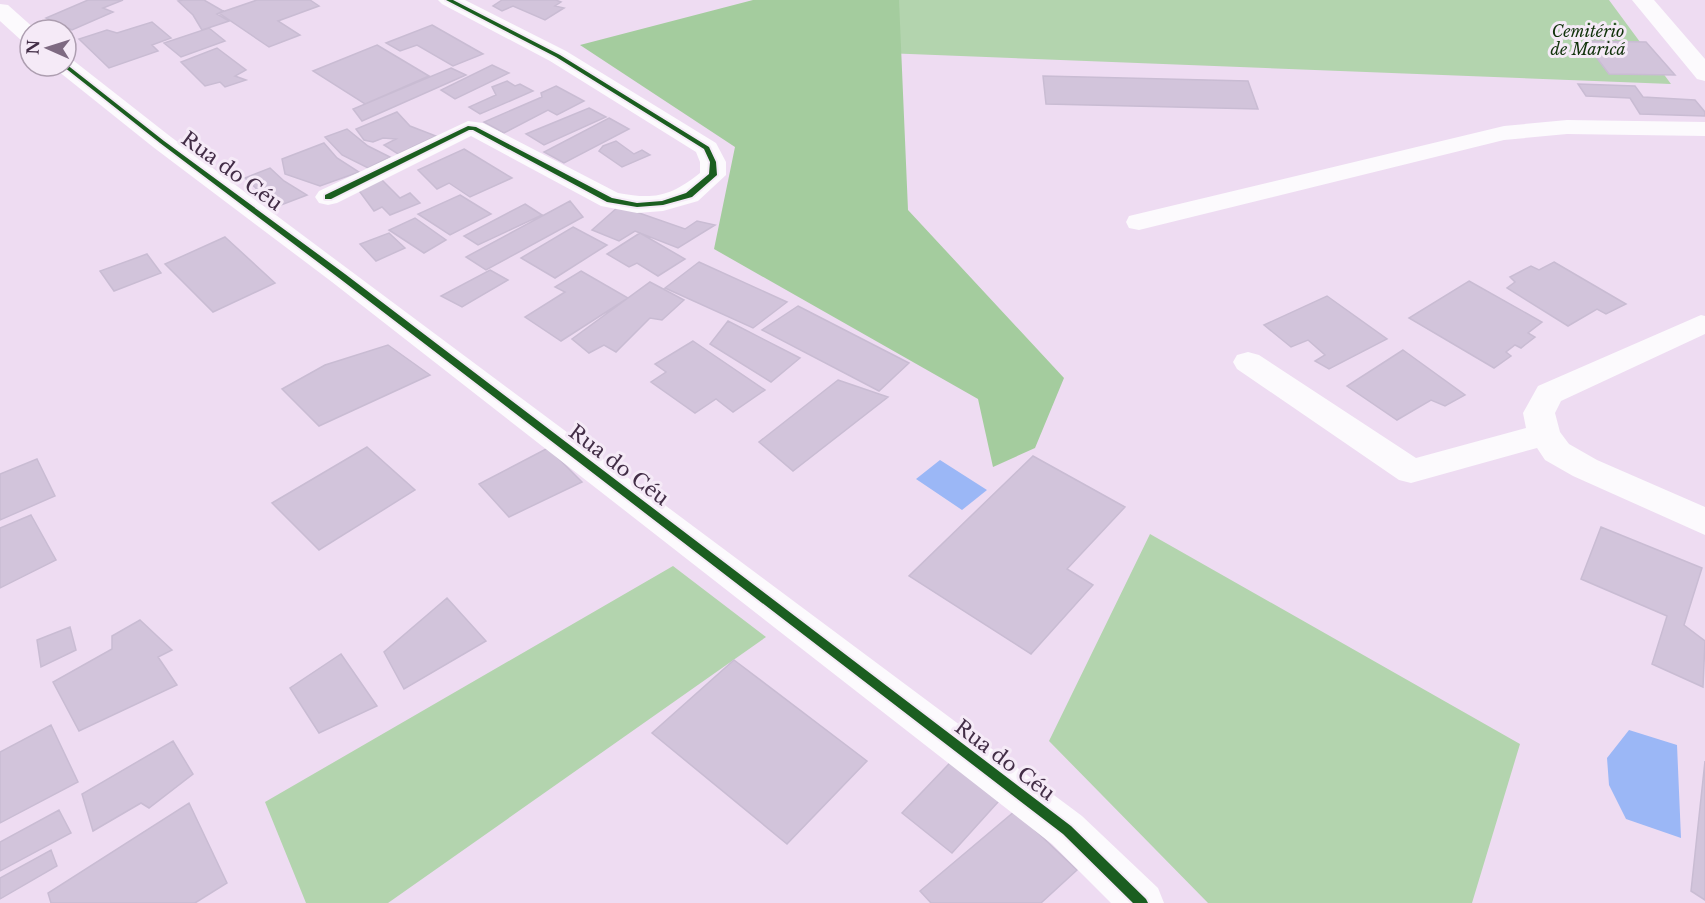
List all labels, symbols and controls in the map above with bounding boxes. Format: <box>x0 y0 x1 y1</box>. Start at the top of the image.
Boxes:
north arrow <box>18 18 78 78</box>
park label: Cemitério de Maricá <box>1550 21 1626 59</box>
text: N <box>23 39 43 55</box>
street label: Rua do Céu <box>177 126 287 216</box>
street label: Rua do Céu <box>564 420 674 510</box>
street label: Rua do Céu <box>950 715 1060 805</box>

